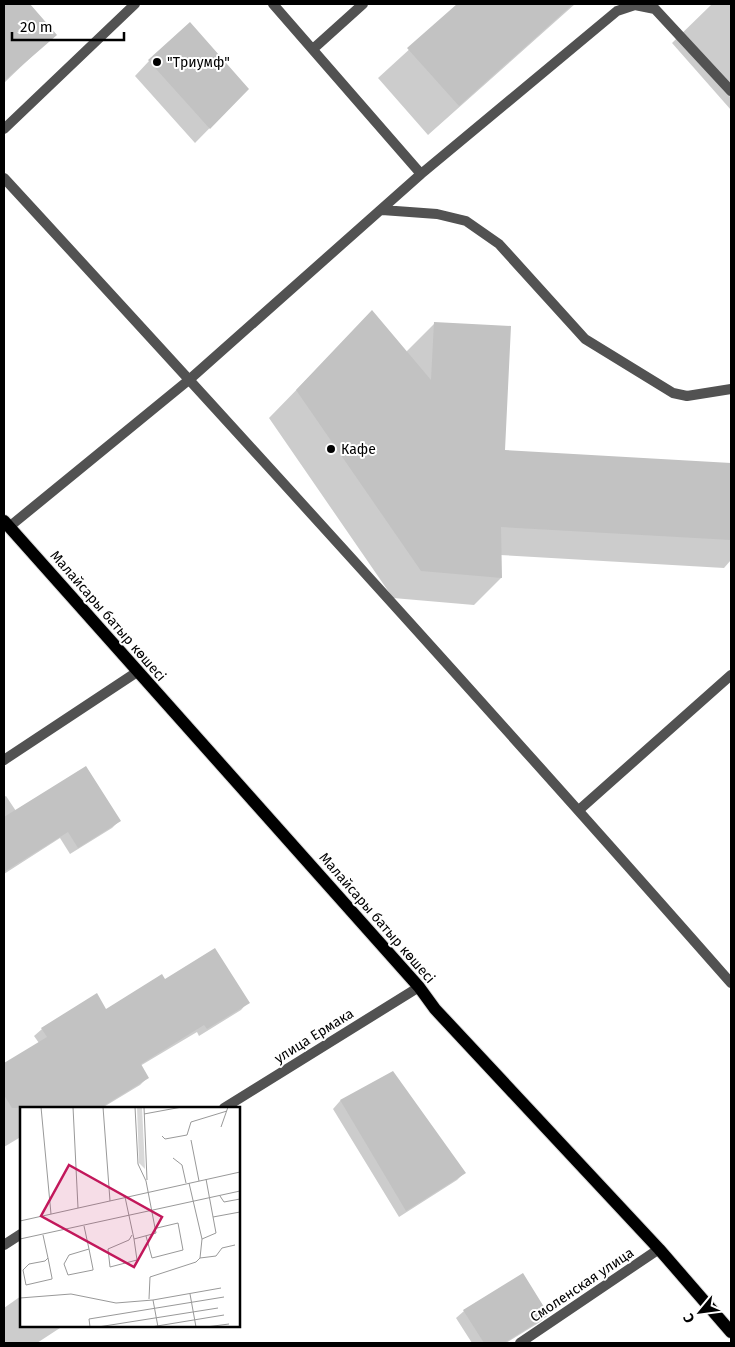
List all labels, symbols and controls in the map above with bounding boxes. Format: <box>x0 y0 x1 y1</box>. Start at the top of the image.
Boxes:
scale bar <box>12 10 125 42</box>
text: 20 m <box>20 18 53 36</box>
place label: "Триумф" <box>167 54 230 71</box>
marker: "Триумф" <box>151 56 163 68</box>
place label: Кафе <box>341 441 376 458</box>
marker: Кафе <box>325 443 337 455</box>
street label: Малайсары батыр көшесі <box>47 547 169 685</box>
street label: Малайсары батыр көшесі <box>316 849 438 987</box>
street label: улица Ермака <box>271 1005 357 1067</box>
inset map <box>20 1107 240 1327</box>
street label: Смоленская улица <box>527 1244 637 1326</box>
north arrow <box>675 1287 725 1337</box>
text: С <box>680 1310 698 1326</box>

